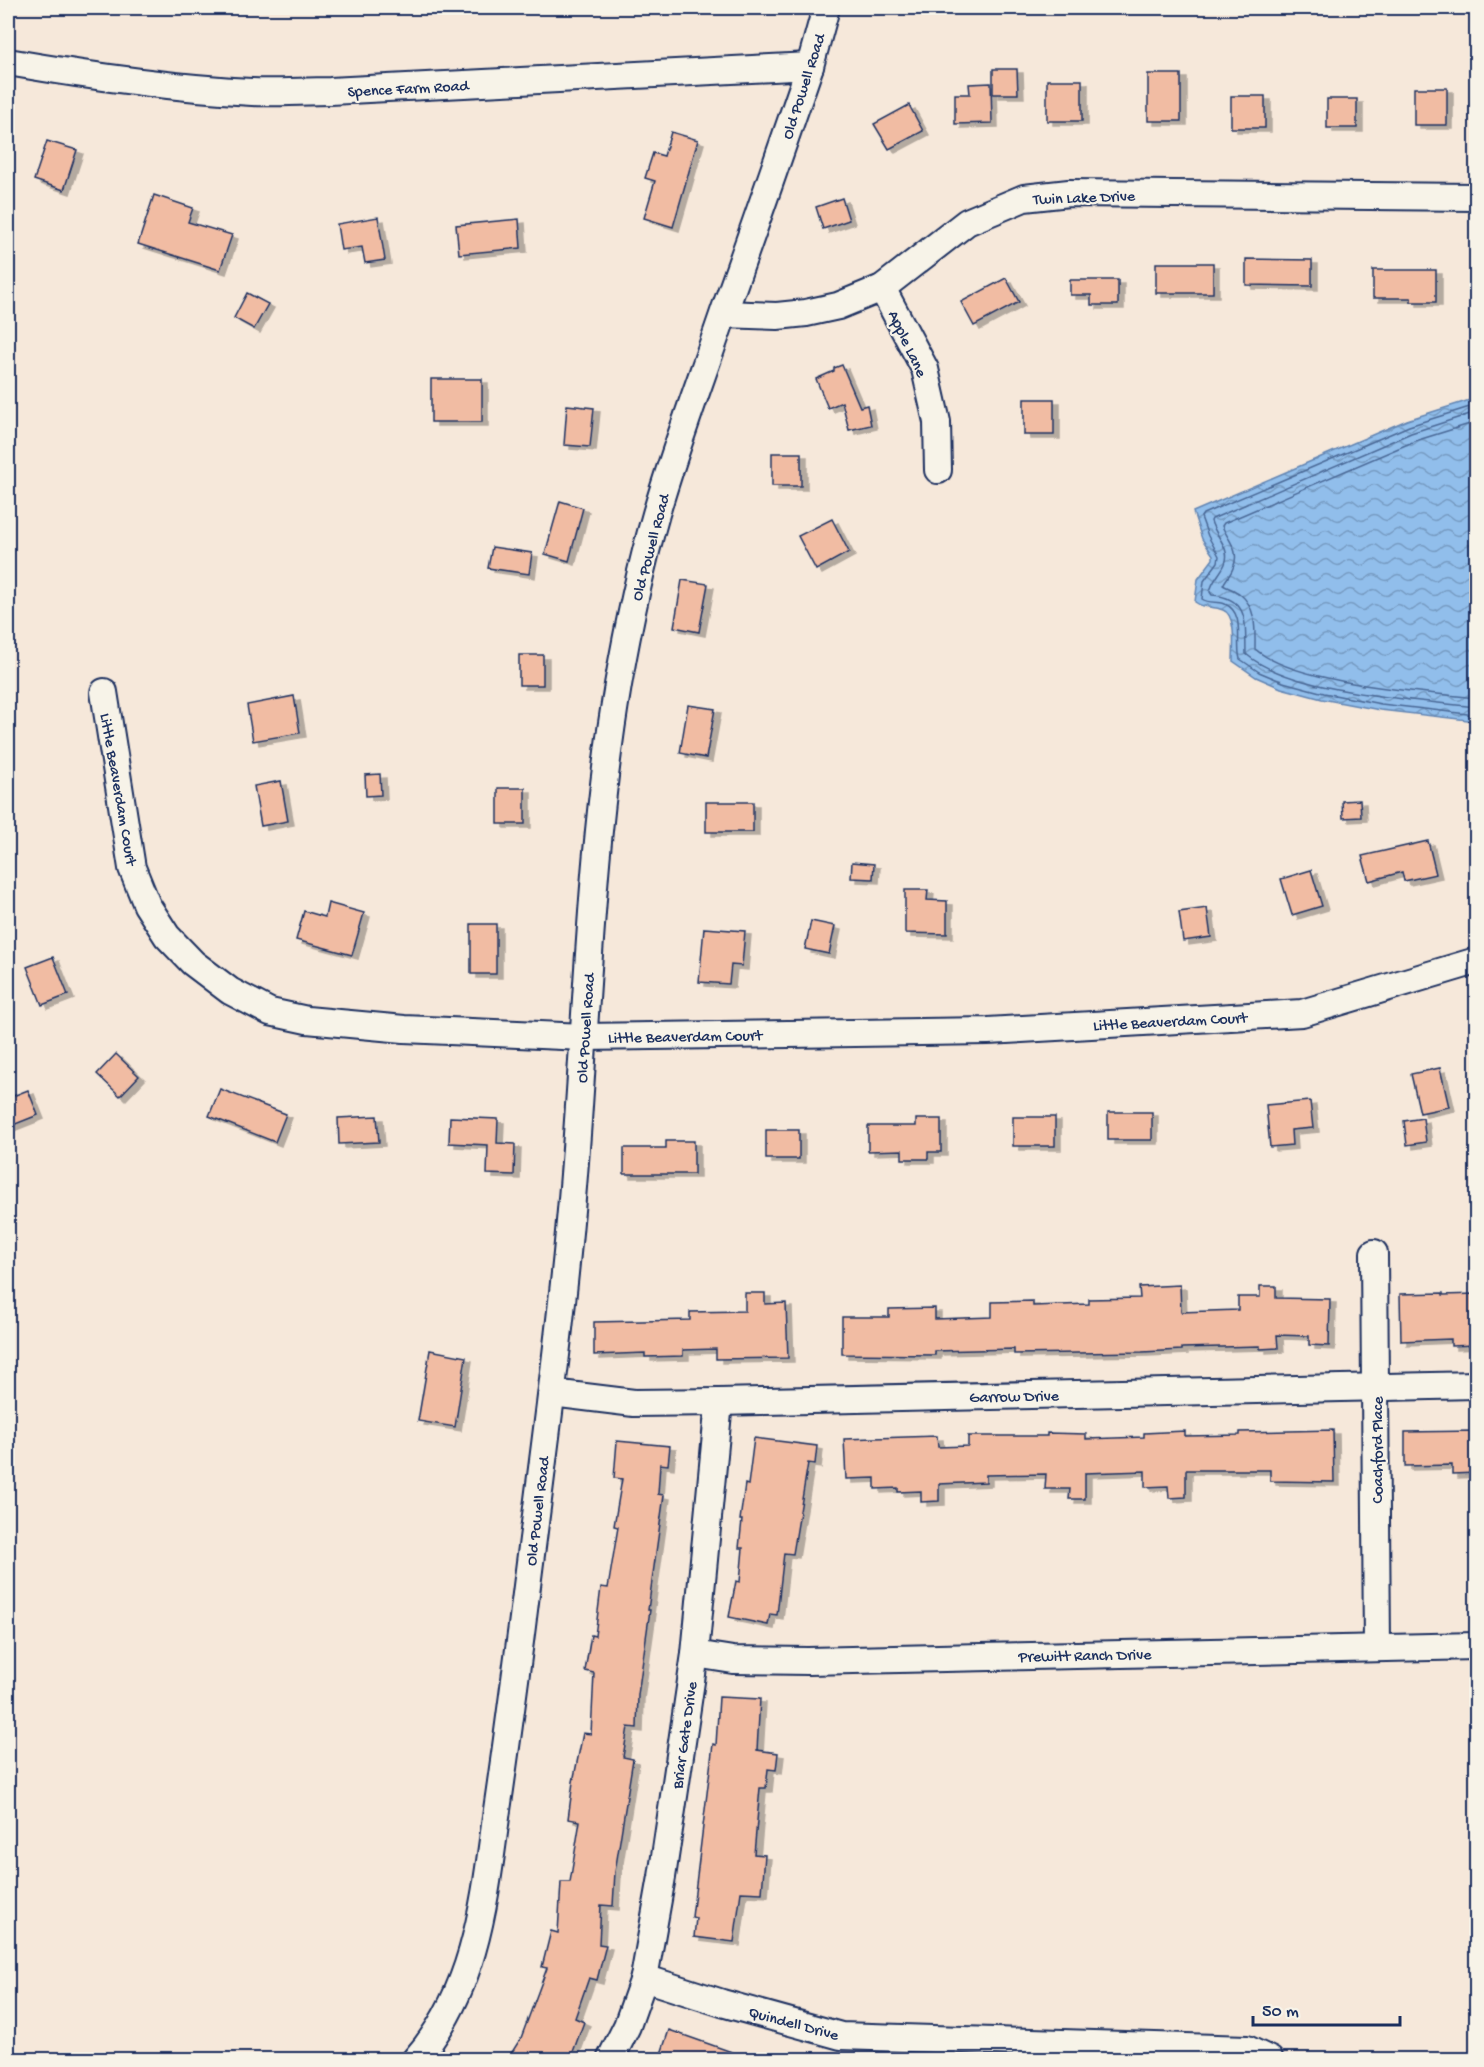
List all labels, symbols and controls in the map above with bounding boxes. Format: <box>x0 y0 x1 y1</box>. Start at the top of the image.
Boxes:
street label: Old Powell Road <box>779 30 832 142</box>
street label: Spence Farm Road <box>347 78 471 103</box>
street label: Twin Lake Drive <box>1032 188 1136 211</box>
street label: Apple Lane <box>882 308 930 382</box>
street label: Old Powell Road <box>629 491 676 603</box>
street label: Little Beaverdam Court <box>94 712 140 869</box>
street label: Old Powell Road <box>574 971 601 1084</box>
street label: Little Beaverdam Court <box>1093 1010 1249 1037</box>
street label: Little Beaverdam Court <box>608 1028 764 1049</box>
street label: Garrow Drive <box>969 1388 1060 1409</box>
street label: Coachford Place <box>1370 1396 1389 1503</box>
street label: Old Powell Road <box>523 1454 556 1567</box>
street label: Prewitt Ranch Drive <box>1017 1647 1152 1668</box>
street label: Briar Gate Drive <box>669 1680 703 1791</box>
scale bar <box>1253 1989 1400 2027</box>
text: 50 m <box>1262 2002 1299 2023</box>
street label: Quindell Drive <box>746 2004 841 2047</box>

